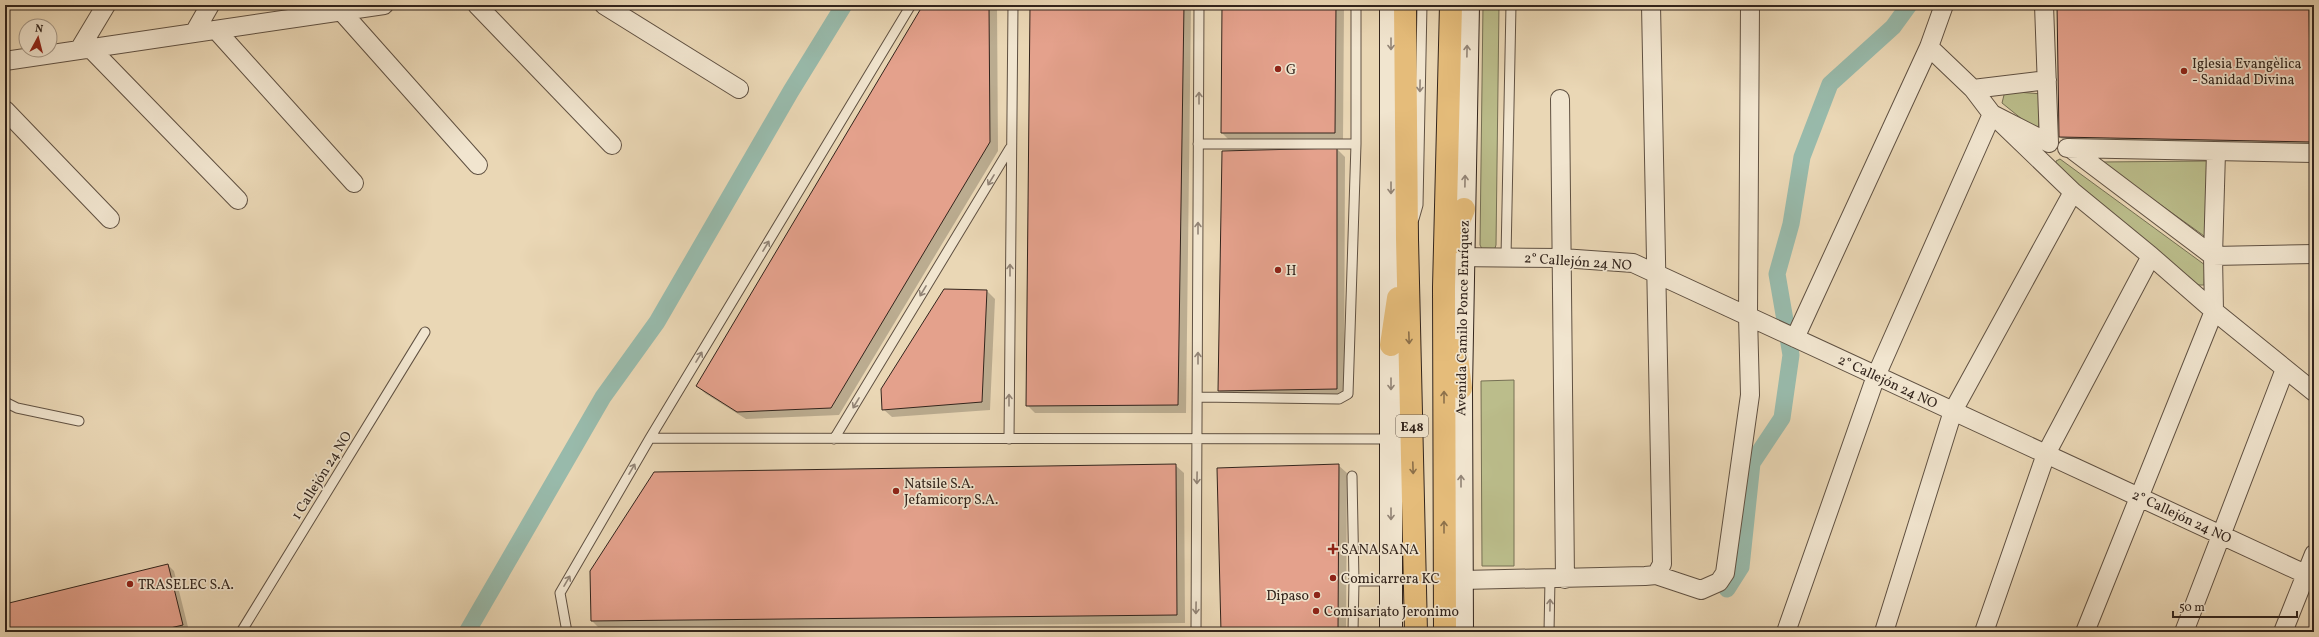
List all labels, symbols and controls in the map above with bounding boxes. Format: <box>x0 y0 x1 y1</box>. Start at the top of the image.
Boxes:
north arrow <box>18 18 58 58</box>
text: N <box>34 22 44 37</box>
one-way arrow <box>1387 37 1395 50</box>
one-way arrow <box>1464 45 1471 58</box>
place label: Iglesia Evangèlica - Sanidad Divina <box>2192 55 2301 90</box>
place label: G <box>1286 61 1296 80</box>
marker: G <box>1273 64 1283 74</box>
marker: Iglesia Evangèlica - Sanidad Divina <box>2179 66 2189 76</box>
one-way arrow <box>1416 79 1424 92</box>
one-way arrow <box>1195 92 1203 105</box>
one-way arrow <box>986 174 994 186</box>
one-way arrow <box>1461 175 1469 188</box>
one-way arrow <box>1387 181 1395 194</box>
street label: Avenida Camilo Ponce Enríquez <box>1452 220 1475 416</box>
one-way arrow <box>1194 222 1202 235</box>
one-way arrow <box>762 240 770 252</box>
street label: 2° Callejón 24 NO <box>1523 249 1632 276</box>
place label: H <box>1286 262 1297 281</box>
one-way arrow <box>1006 264 1014 277</box>
marker: H <box>1273 265 1283 275</box>
one-way arrow <box>919 285 927 297</box>
one-way arrow <box>1406 331 1413 344</box>
one-way arrow <box>695 351 703 363</box>
street label: 2° Callejón 24 NO <box>1834 351 1940 414</box>
one-way arrow <box>1194 352 1202 365</box>
one-way arrow <box>1387 377 1395 390</box>
one-way arrow <box>1440 391 1448 404</box>
one-way arrow <box>1005 394 1013 407</box>
one-way arrow <box>852 397 860 409</box>
road number: E48 <box>1396 415 1428 437</box>
street label: 1 Callejón 24 NO <box>288 428 357 524</box>
one-way arrow <box>1409 461 1417 474</box>
one-way arrow <box>628 463 636 475</box>
one-way arrow <box>1194 471 1201 484</box>
place label: Natsile S.A. Jefamicorp S.A. <box>904 475 998 510</box>
one-way arrow <box>1457 475 1465 488</box>
marker: Natsile S.A. Jefamicorp S.A. <box>891 486 901 496</box>
street label: 2° Callejón 24 NO <box>2128 486 2234 549</box>
one-way arrow <box>1387 507 1395 520</box>
one-way arrow <box>1440 521 1448 534</box>
place label: SANA SANA <box>1341 541 1419 560</box>
marker: SANA SANA <box>1328 544 1338 554</box>
place label: Comicarrera KC <box>1341 570 1440 589</box>
marker: Comicarrera KC <box>1328 573 1338 583</box>
one-way arrow <box>563 575 571 587</box>
place label: TRASELEC S.A. <box>138 576 234 595</box>
marker: TRASELEC S.A. <box>125 579 135 589</box>
place label: Dipaso <box>1266 587 1309 606</box>
marker: Dipaso <box>1312 590 1322 600</box>
scale bar <box>2173 593 2297 619</box>
one-way arrow <box>1546 599 1553 612</box>
text: 50 m <box>2179 600 2205 616</box>
one-way arrow <box>1192 601 1200 614</box>
place label: Comisariato Jeronimo <box>1324 603 1459 622</box>
marker: Comisariato Jeronimo <box>1311 606 1321 616</box>

